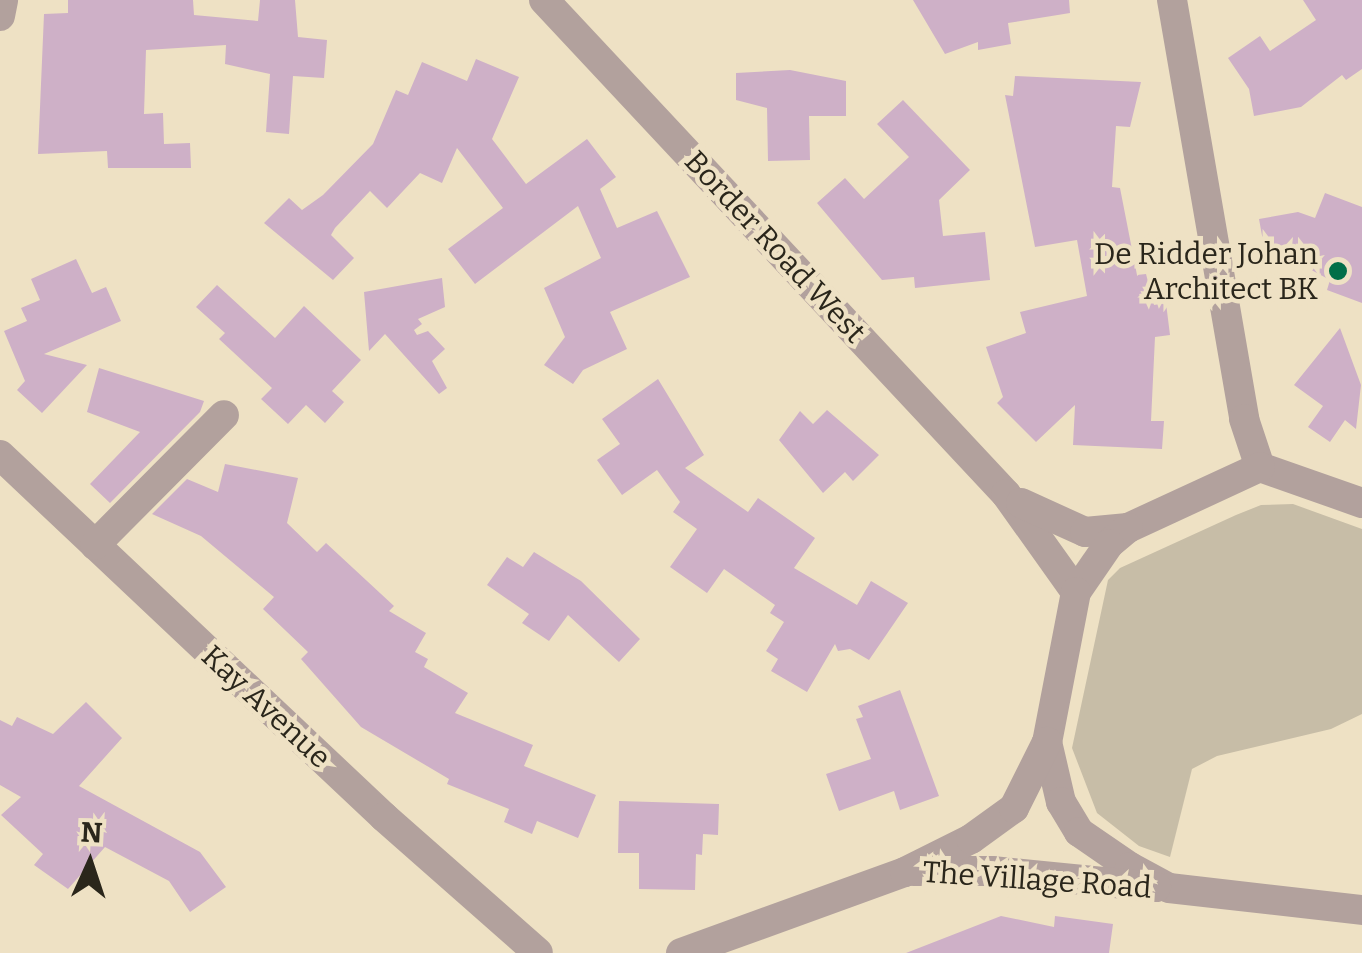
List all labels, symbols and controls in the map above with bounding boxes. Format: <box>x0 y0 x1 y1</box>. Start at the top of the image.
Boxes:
street label: Border Road West <box>677 144 873 350</box>
place label: De Ridder Johan Architect BK <box>1094 236 1318 306</box>
marker: De Ridder Johan Architect BK <box>1327 260 1349 282</box>
street label: Kay Avenue <box>194 638 338 776</box>
north arrow <box>40 813 140 913</box>
text: N <box>80 815 103 850</box>
street label: The Village Road <box>921 854 1153 906</box>

